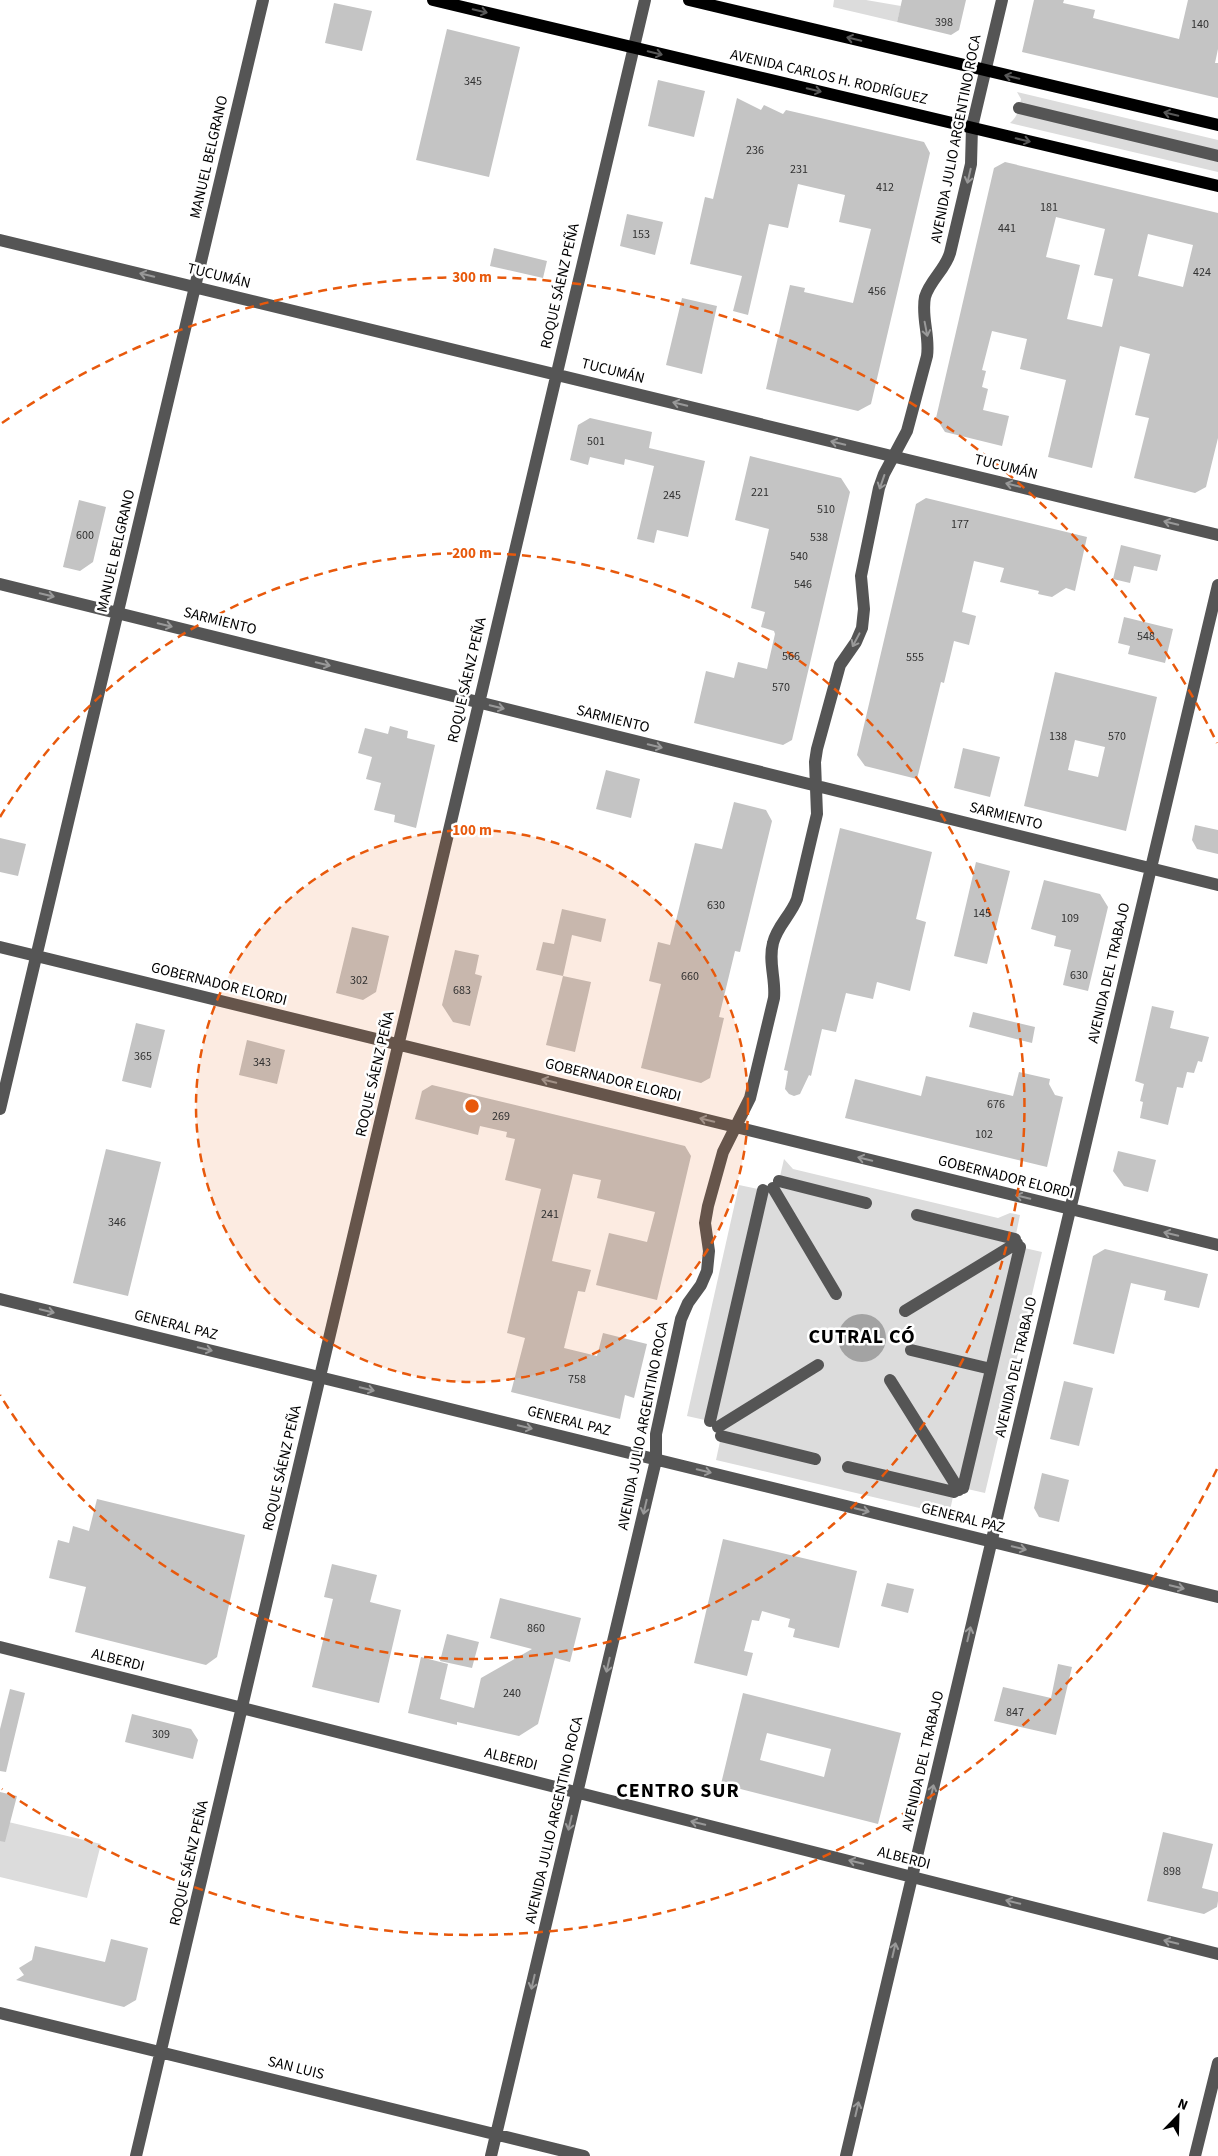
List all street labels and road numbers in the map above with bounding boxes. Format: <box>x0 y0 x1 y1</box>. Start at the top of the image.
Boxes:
street label: AVENIDA JULIO ARGENTINO ROCA <box>925 32 987 245</box>
street label: AVENIDA CARLOS H. RODRÍGUEZ <box>728 44 930 110</box>
street label: MANUEL BELGRANO <box>185 93 233 221</box>
street label: ROQUE SÁENZ PEÑA <box>535 220 585 351</box>
street label: TUCUMÁN <box>185 258 253 294</box>
street label: TUCUMÁN <box>579 353 647 389</box>
street label: TUCUMÁN <box>972 449 1040 485</box>
street label: MANUEL BELGRANO <box>92 487 140 615</box>
street label: SARMIENTO <box>181 602 259 640</box>
street label: ROQUE SÁENZ PEÑA <box>442 614 492 745</box>
street label: SARMIENTO <box>574 700 652 738</box>
street label: SARMIENTO <box>967 797 1045 835</box>
street label: AVENIDA DEL TRABAJO <box>1083 901 1135 1045</box>
street label: GOBERNADOR ELORDI <box>149 957 289 1011</box>
street label: ROQUE SÁENZ PEÑA <box>350 1008 400 1139</box>
street label: GOBERNADOR ELORDI <box>543 1053 683 1107</box>
street label: GOBERNADOR ELORDI <box>936 1150 1076 1204</box>
street label: AVENIDA DEL TRABAJO <box>990 1295 1042 1439</box>
street label: GENERAL PAZ <box>132 1304 220 1346</box>
street label: AVENIDA JULIO ARGENTINO ROCA <box>612 1319 674 1532</box>
street label: GENERAL PAZ <box>525 1400 613 1442</box>
street label: ROQUE SÁENZ PEÑA <box>257 1402 307 1533</box>
street label: GENERAL PAZ <box>919 1497 1007 1539</box>
street label: ALBERDI <box>89 1643 147 1677</box>
street label: AVENIDA DEL TRABAJO <box>897 1689 949 1833</box>
street label: AVENIDA JULIO ARGENTINO ROCA <box>520 1714 588 1926</box>
street label: ALBERDI <box>482 1742 540 1776</box>
street label: ROQUE SÁENZ PEÑA <box>164 1797 214 1928</box>
street label: ALBERDI <box>875 1841 933 1875</box>
street label: SAN LUIS <box>266 2051 326 2085</box>

